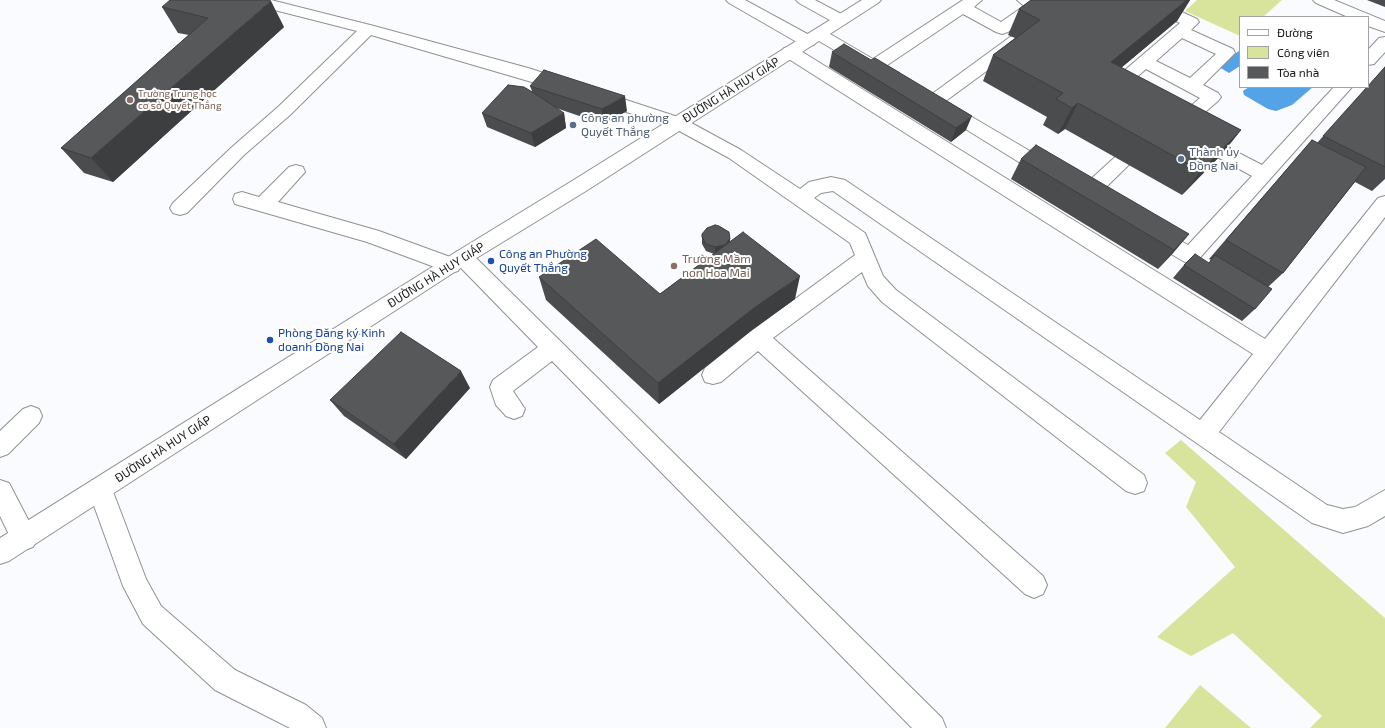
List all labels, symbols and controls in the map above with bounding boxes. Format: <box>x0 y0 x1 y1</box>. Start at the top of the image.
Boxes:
legend <box>1239 16 1369 88</box>
text: Đường <box>1277 25 1313 39</box>
text: Công viên <box>1277 45 1330 59</box>
street label: ĐƯỜNG HÀ HUY GIÁP <box>680 54 782 126</box>
text: Tòa nhà <box>1277 65 1319 79</box>
place label: Trường Trung học cơ sở Quyết Thắng <box>138 88 221 112</box>
marker: Trường Trung học cơ sở Quyết Thắng <box>125 95 135 105</box>
place label: Công an phường Quyết Thắng <box>581 111 669 139</box>
marker: Công an phường Quyết Thắng <box>568 120 578 130</box>
place label: Thành ủy Đồng Nai <box>1189 145 1239 173</box>
marker: Thành ủy Đồng Nai <box>1176 154 1186 164</box>
street label: ĐƯỜNG HÀ HUY GIÁP <box>385 239 487 311</box>
place label: Công an Phường Quyết Thắng <box>499 247 587 275</box>
place label: Trường Mầm non Hoa Mai <box>682 252 751 280</box>
marker: Công an Phường Quyết Thắng <box>486 256 496 266</box>
marker: Trường Mầm non Hoa Mai <box>669 261 679 271</box>
place label: Phòng Đăng ký Kinh doanh Đồng Nai <box>278 326 385 354</box>
marker: Phòng Đăng ký Kinh doanh Đồng Nai <box>265 335 275 345</box>
street label: ĐƯỜNG HÀ HUY GIÁP <box>112 412 214 486</box>

